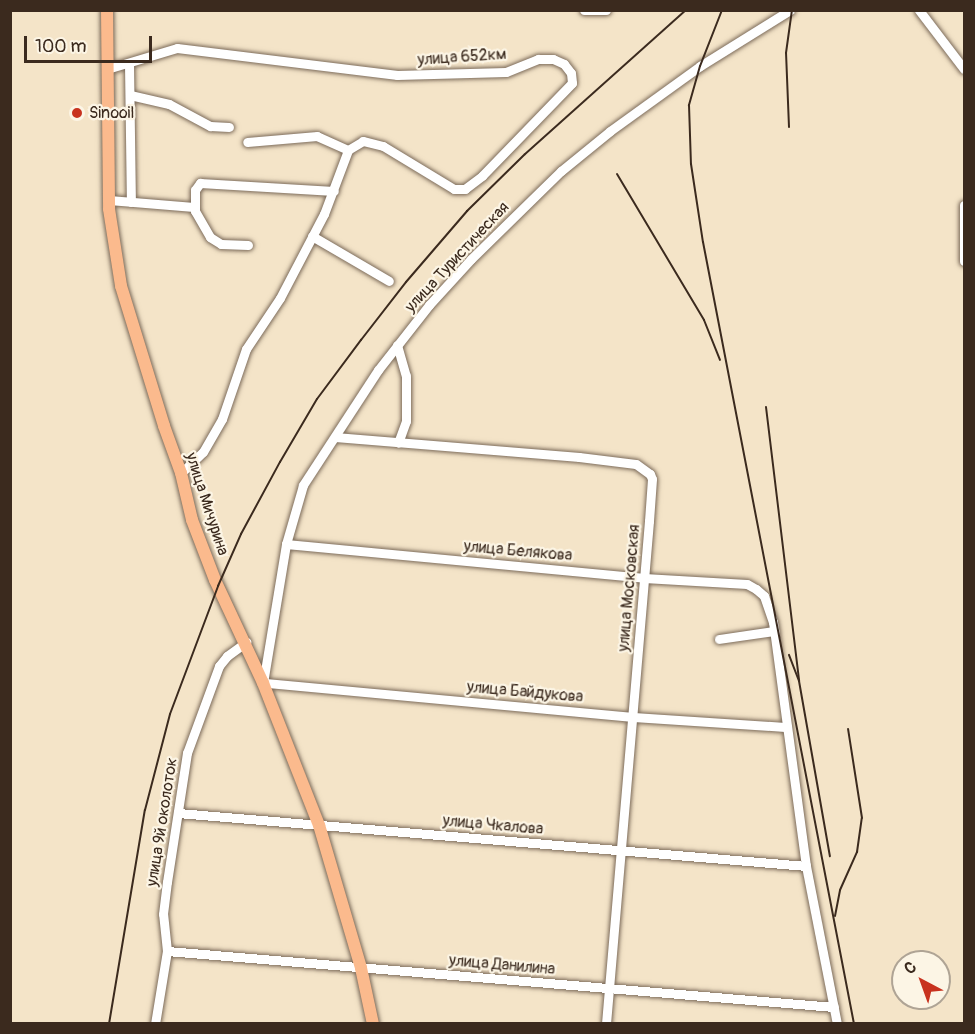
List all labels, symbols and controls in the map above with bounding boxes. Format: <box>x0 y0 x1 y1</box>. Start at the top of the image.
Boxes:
scale bar <box>27 24 154 62</box>
text: 100 m <box>35 35 87 58</box>
street label: улица 652км <box>417 44 507 70</box>
place label: Sinooil <box>89 103 134 123</box>
marker: Sinooil <box>70 106 84 120</box>
street label: улица Туристическая <box>401 198 513 316</box>
street label: улица Мичурина <box>181 450 233 558</box>
street label: улица Московская <box>614 524 644 652</box>
street label: улица Белякова <box>463 537 573 565</box>
street label: улица Байдукова <box>466 677 584 707</box>
street label: улица 9й околоток <box>142 756 182 888</box>
street label: улица Чкалова <box>442 811 544 839</box>
north arrow <box>891 950 951 1010</box>
street label: улица Данилина <box>448 951 556 979</box>
text: С <box>900 957 921 979</box>

